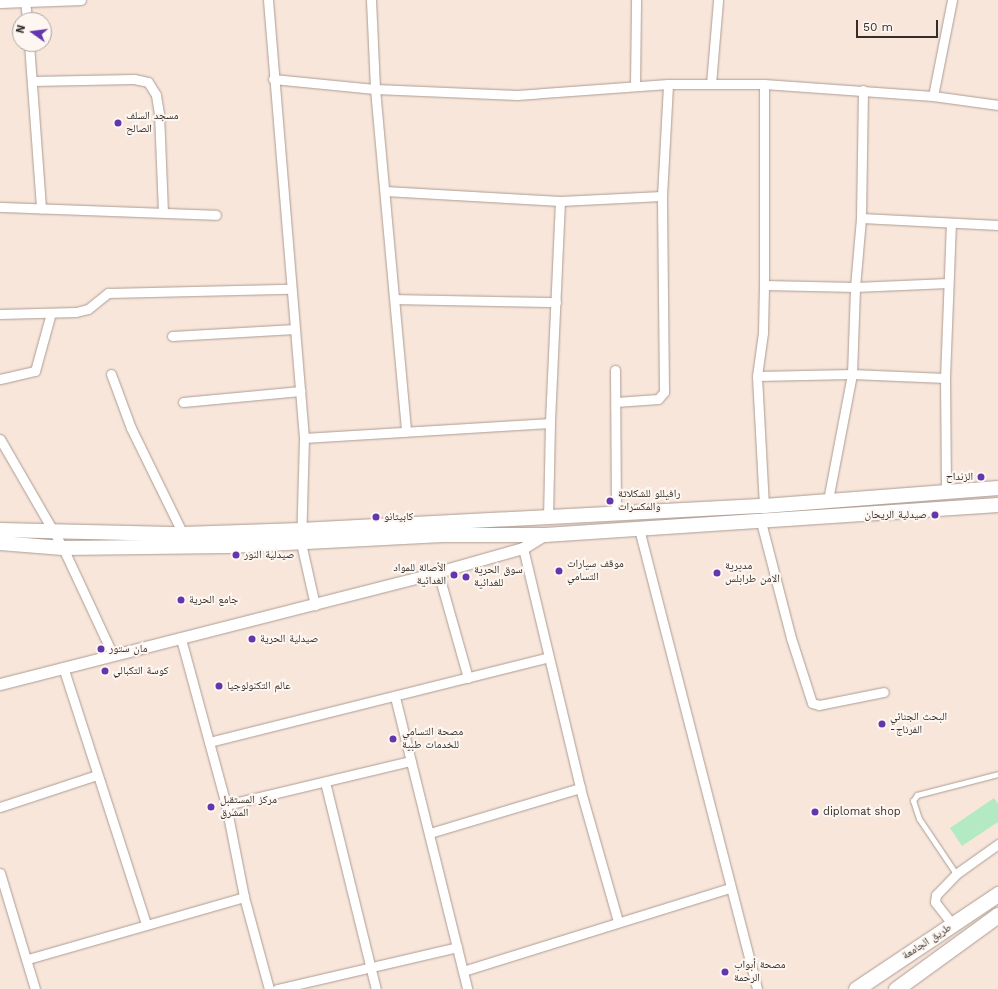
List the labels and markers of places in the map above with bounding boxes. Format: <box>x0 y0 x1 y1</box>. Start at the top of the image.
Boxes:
place label: مسجد السلف الصالح <box>126 110 179 136</box>
marker: مسجد السلف الصالح <box>113 118 123 128</box>
place label: الزنداح <box>946 470 973 484</box>
marker: الزنداح <box>976 472 986 482</box>
place label: رافيللو للشكلاتة والمكسرات <box>618 488 681 514</box>
marker: رافيللو للشكلاتة والمكسرات <box>605 496 615 506</box>
place label: صيدلية الريحان <box>864 508 927 522</box>
place label: كابيتانو <box>384 510 413 524</box>
marker: صيدلية الريحان <box>930 510 940 520</box>
marker: كابيتانو <box>371 512 381 522</box>
place label: صيدلية النور <box>244 548 294 562</box>
marker: صيدلية النور <box>231 550 241 560</box>
place label: موقف سيارات التسامي <box>567 558 624 584</box>
place label: مديرية الامن طرابلس <box>725 560 780 586</box>
place label: الأصالة للمواد الغدائية <box>393 562 446 588</box>
place label: سوق الحرية للغدائية <box>474 564 523 590</box>
marker: موقف سيارات التسامي <box>554 566 564 576</box>
marker: مديرية الامن طرابلس <box>712 568 722 578</box>
marker: الأصالة للمواد الغدائية <box>449 570 459 580</box>
marker: سوق الحرية للغدائية <box>461 572 471 582</box>
place label: جامع الحرية <box>189 593 238 607</box>
marker: جامع الحرية <box>176 595 186 605</box>
place label: صيدلية الحرية <box>260 632 318 646</box>
marker: صيدلية الحرية <box>247 634 257 644</box>
place label: مان ستور <box>109 642 148 656</box>
marker: مان ستور <box>96 644 106 654</box>
place label: كوسة التكبالي <box>113 664 169 678</box>
marker: كوسة التكبالي <box>100 666 110 676</box>
place label: عالم التكنولوجيا <box>227 679 291 693</box>
marker: عالم التكنولوجيا <box>214 681 224 691</box>
place label: البحث الجنائي -الفرناج <box>890 711 947 737</box>
marker: البحث الجنائي -الفرناج <box>877 719 887 729</box>
place label: مصحة التسامي للخدمات طبية <box>402 726 463 752</box>
marker: مصحة التسامي للخدمات طبية <box>387 733 399 745</box>
place label: مركز المستقبل المشرق <box>220 794 277 820</box>
marker: مركز المستقبل المشرق <box>205 801 217 813</box>
place label: diplomat shop <box>823 805 901 819</box>
marker: diplomat shop <box>810 807 820 817</box>
place label: مصحة أبواب الرحمة <box>734 959 786 985</box>
marker: مصحة أبواب الرحمة <box>719 966 731 978</box>

